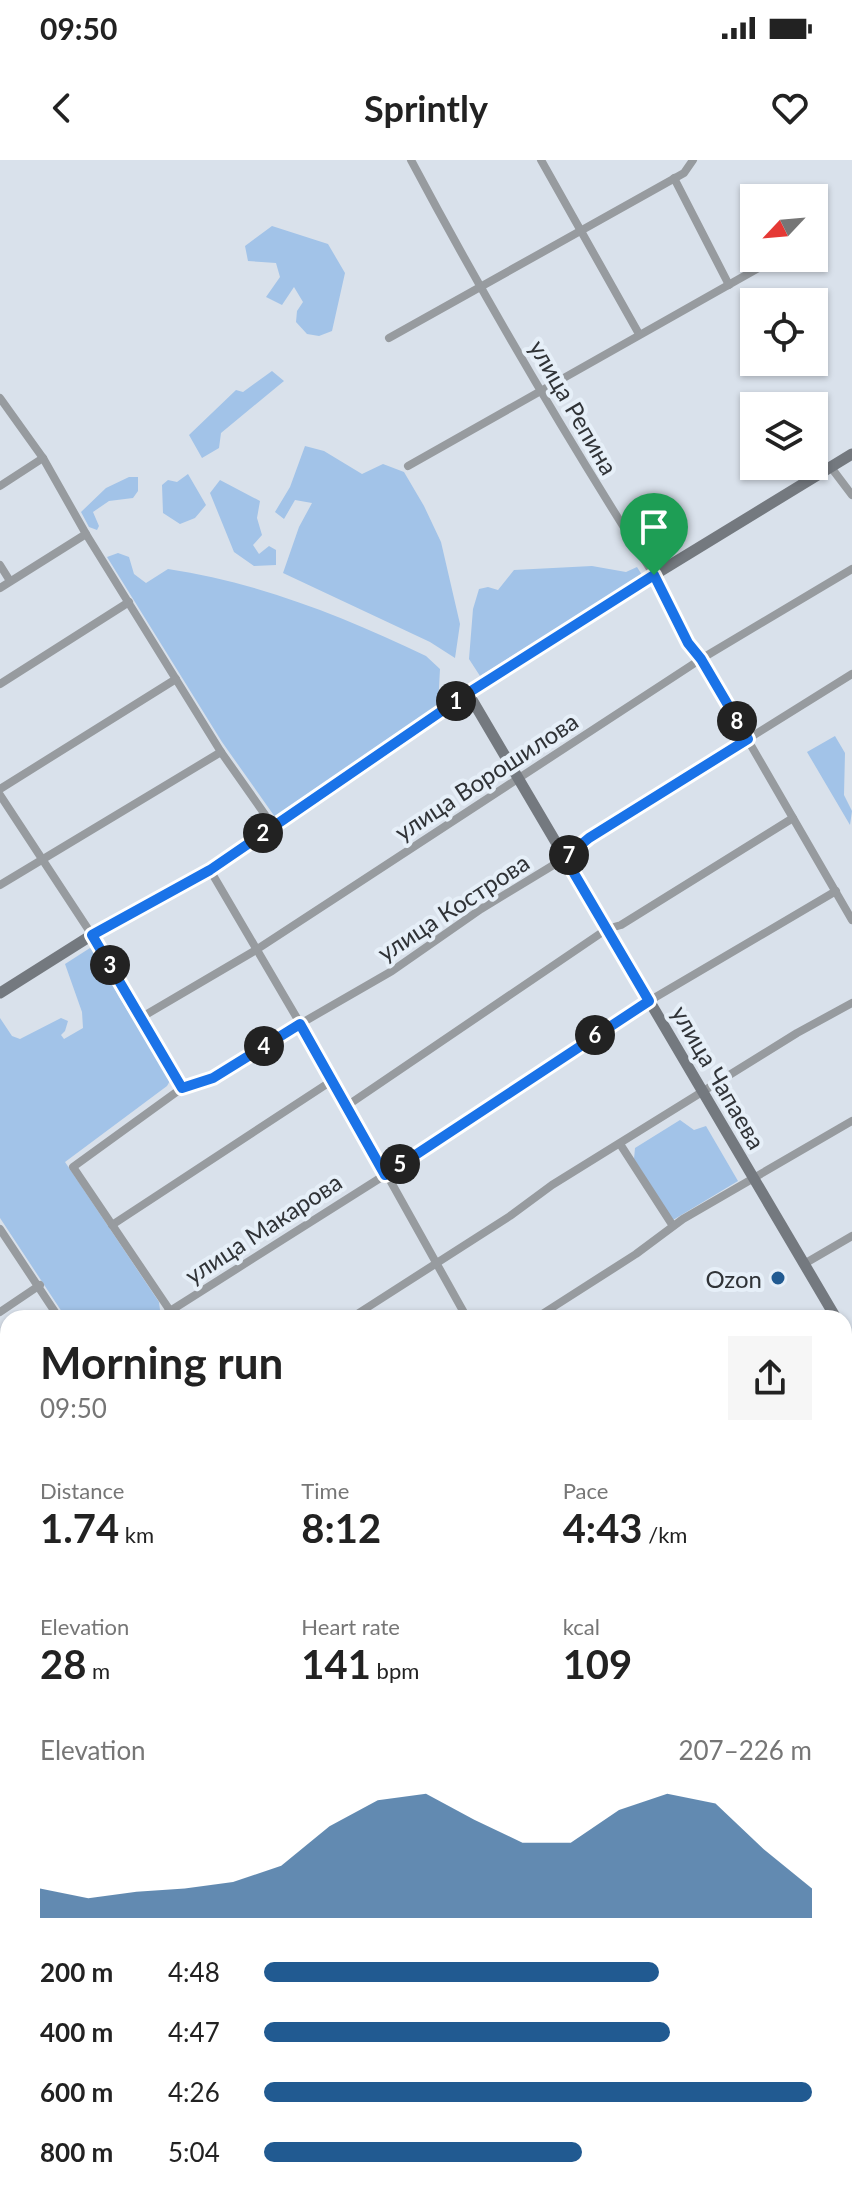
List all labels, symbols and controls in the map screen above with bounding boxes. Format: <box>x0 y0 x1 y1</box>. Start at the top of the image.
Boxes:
text: 09:50 <box>40 10 117 46</box>
icon: back <box>40 86 84 130</box>
text: Sprintly <box>364 86 488 130</box>
icon: heart <box>768 86 812 130</box>
north arrow <box>740 184 828 272</box>
map controls <box>740 184 828 480</box>
button: locate <box>740 288 828 376</box>
street label: улица Репина <box>524 334 624 480</box>
button: layers <box>740 392 828 480</box>
pin <box>620 493 688 575</box>
icon: arrive <box>632 505 676 549</box>
pin: 1 <box>436 681 476 721</box>
text: 1 <box>450 687 462 714</box>
pin: 8 <box>717 701 757 741</box>
street label: улица Ворошилова <box>389 706 583 846</box>
text: 8 <box>731 707 743 734</box>
pin: 2 <box>243 813 283 853</box>
text: 2 <box>257 819 269 846</box>
pin: 7 <box>549 835 589 875</box>
text: 7 <box>563 841 575 868</box>
street label: улица Кострова <box>372 847 534 967</box>
pin: 3 <box>90 945 130 985</box>
text: 3 <box>104 951 116 978</box>
street label: улица Чапаева <box>666 1000 772 1154</box>
pin: 6 <box>575 1015 615 1055</box>
text: 6 <box>589 1021 601 1048</box>
pin: 4 <box>244 1026 284 1066</box>
text: 4 <box>258 1032 270 1059</box>
pin: 5 <box>380 1144 420 1184</box>
text: 5 <box>394 1150 406 1177</box>
street label: улица Макарова <box>179 1167 347 1289</box>
place label: Ozon <box>705 1264 762 1293</box>
marker: Ozon <box>769 1269 787 1287</box>
text: Morning run <box>40 1336 283 1388</box>
button: share <box>728 1336 812 1420</box>
text: 09:50 <box>40 1392 107 1424</box>
text: Distance <box>40 1477 124 1504</box>
text: Time <box>301 1477 349 1504</box>
text: Pace <box>563 1477 608 1504</box>
text: 1.74 <box>40 1504 119 1552</box>
text: 8:12 <box>301 1504 381 1552</box>
text: 4:43 <box>563 1504 643 1552</box>
text: km <box>119 1521 154 1548</box>
text: /km <box>643 1521 687 1548</box>
text: Elevation <box>40 1613 129 1640</box>
text: Heart rate <box>301 1613 400 1640</box>
text: kcal <box>563 1613 600 1640</box>
text: 28 <box>40 1640 86 1688</box>
text: 141 <box>301 1640 371 1688</box>
text: 109 <box>563 1640 632 1688</box>
text: m <box>86 1657 110 1684</box>
text: bpm <box>371 1657 419 1684</box>
text: Elevation <box>40 1734 146 1766</box>
text: 207–226 m <box>678 1734 812 1766</box>
text: 200 m <box>40 1956 113 1988</box>
text: 4:48 <box>168 1956 220 1988</box>
text: 400 m <box>40 2016 113 2048</box>
text: 4:47 <box>168 2016 220 2048</box>
text: 600 m <box>40 2076 113 2108</box>
text: 4:26 <box>168 2076 220 2108</box>
text: 800 m <box>40 2136 113 2168</box>
text: 5:04 <box>168 2136 220 2168</box>

